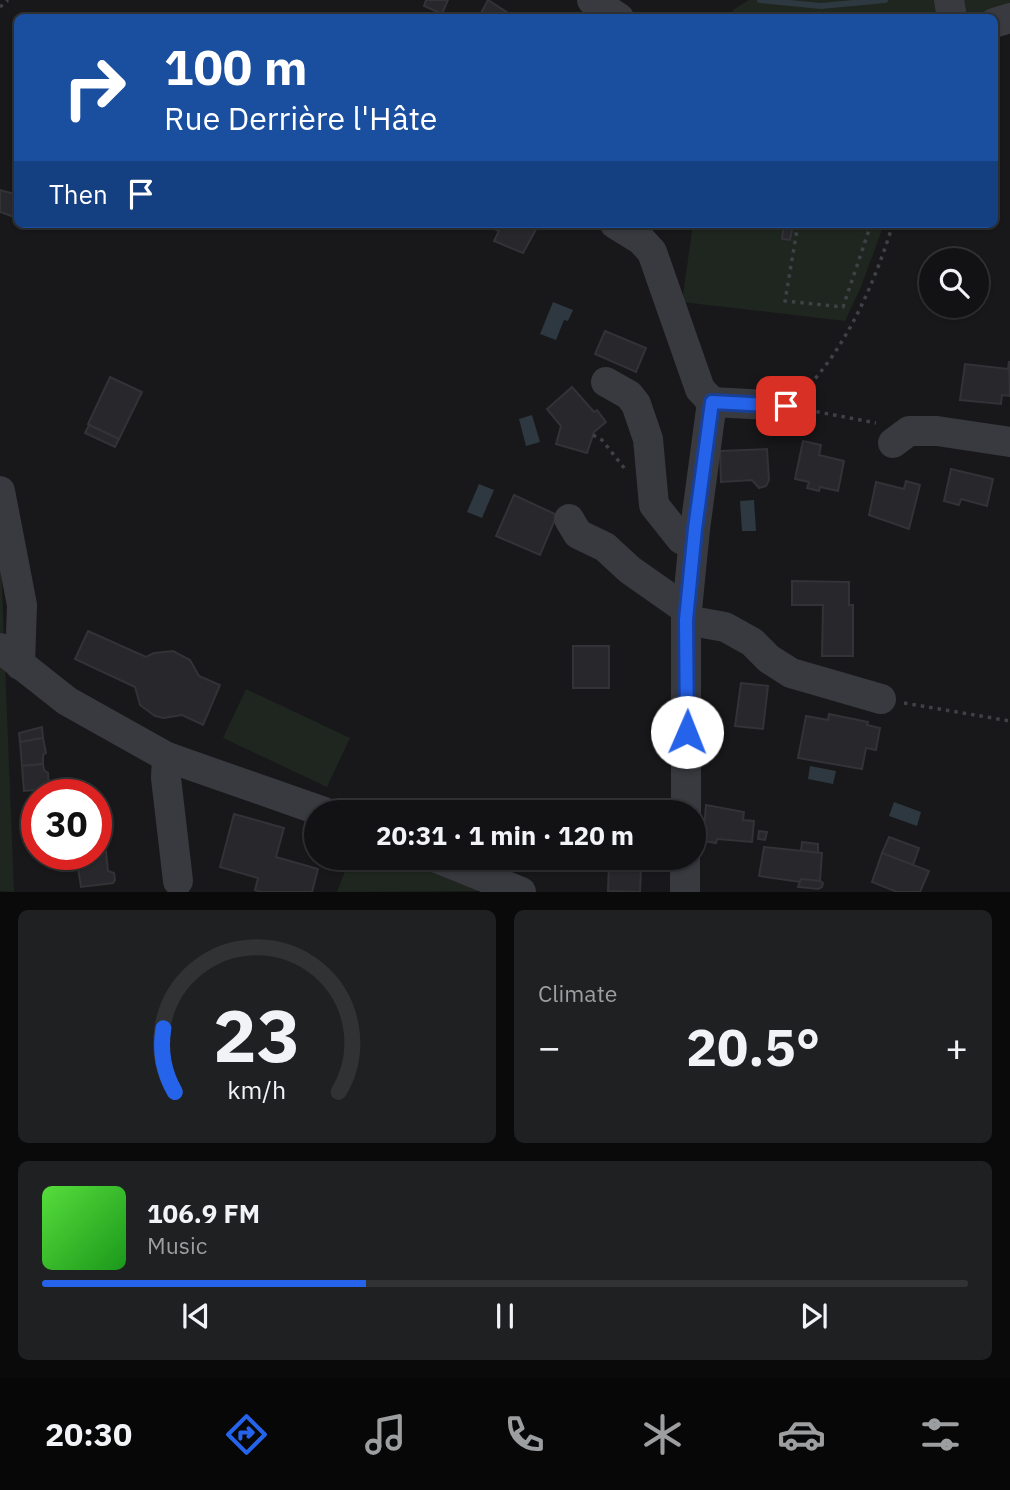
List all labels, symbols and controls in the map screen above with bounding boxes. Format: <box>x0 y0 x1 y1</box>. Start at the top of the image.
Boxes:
text: 100 m <box>164 35 308 98</box>
icon: right <box>49 42 140 133</box>
text: Rue Derrière l'Hâte <box>164 97 437 139</box>
icon: arrive <box>122 175 160 213</box>
text: Then <box>49 177 108 211</box>
map controls <box>919 248 989 318</box>
button: search <box>919 248 989 318</box>
pin <box>756 376 816 436</box>
icon: arrive <box>767 387 805 425</box>
position arrow <box>650 695 724 769</box>
speed limit sign: 30 <box>21 779 112 870</box>
text: 20:31 · 1 min · 120 m <box>376 818 634 852</box>
text: Climate <box>538 978 617 1008</box>
text: 23 <box>213 988 301 1083</box>
text: 20.5° <box>686 1013 820 1080</box>
text: − <box>538 1022 561 1071</box>
text: + <box>945 1022 968 1071</box>
text: km/h <box>228 1073 286 1106</box>
text: 106.9 FM <box>147 1196 260 1230</box>
text: Music <box>147 1230 207 1260</box>
icon: previous <box>177 1297 215 1335</box>
icon: pause <box>486 1297 524 1335</box>
icon: next <box>795 1297 833 1335</box>
icon: directions <box>222 1410 271 1459</box>
icon: music <box>361 1410 410 1459</box>
icon: phone <box>500 1410 549 1459</box>
icon: climate <box>638 1410 687 1459</box>
icon: car <box>777 1410 826 1459</box>
icon: filters <box>916 1410 965 1459</box>
text: 20:30 <box>45 1413 132 1455</box>

